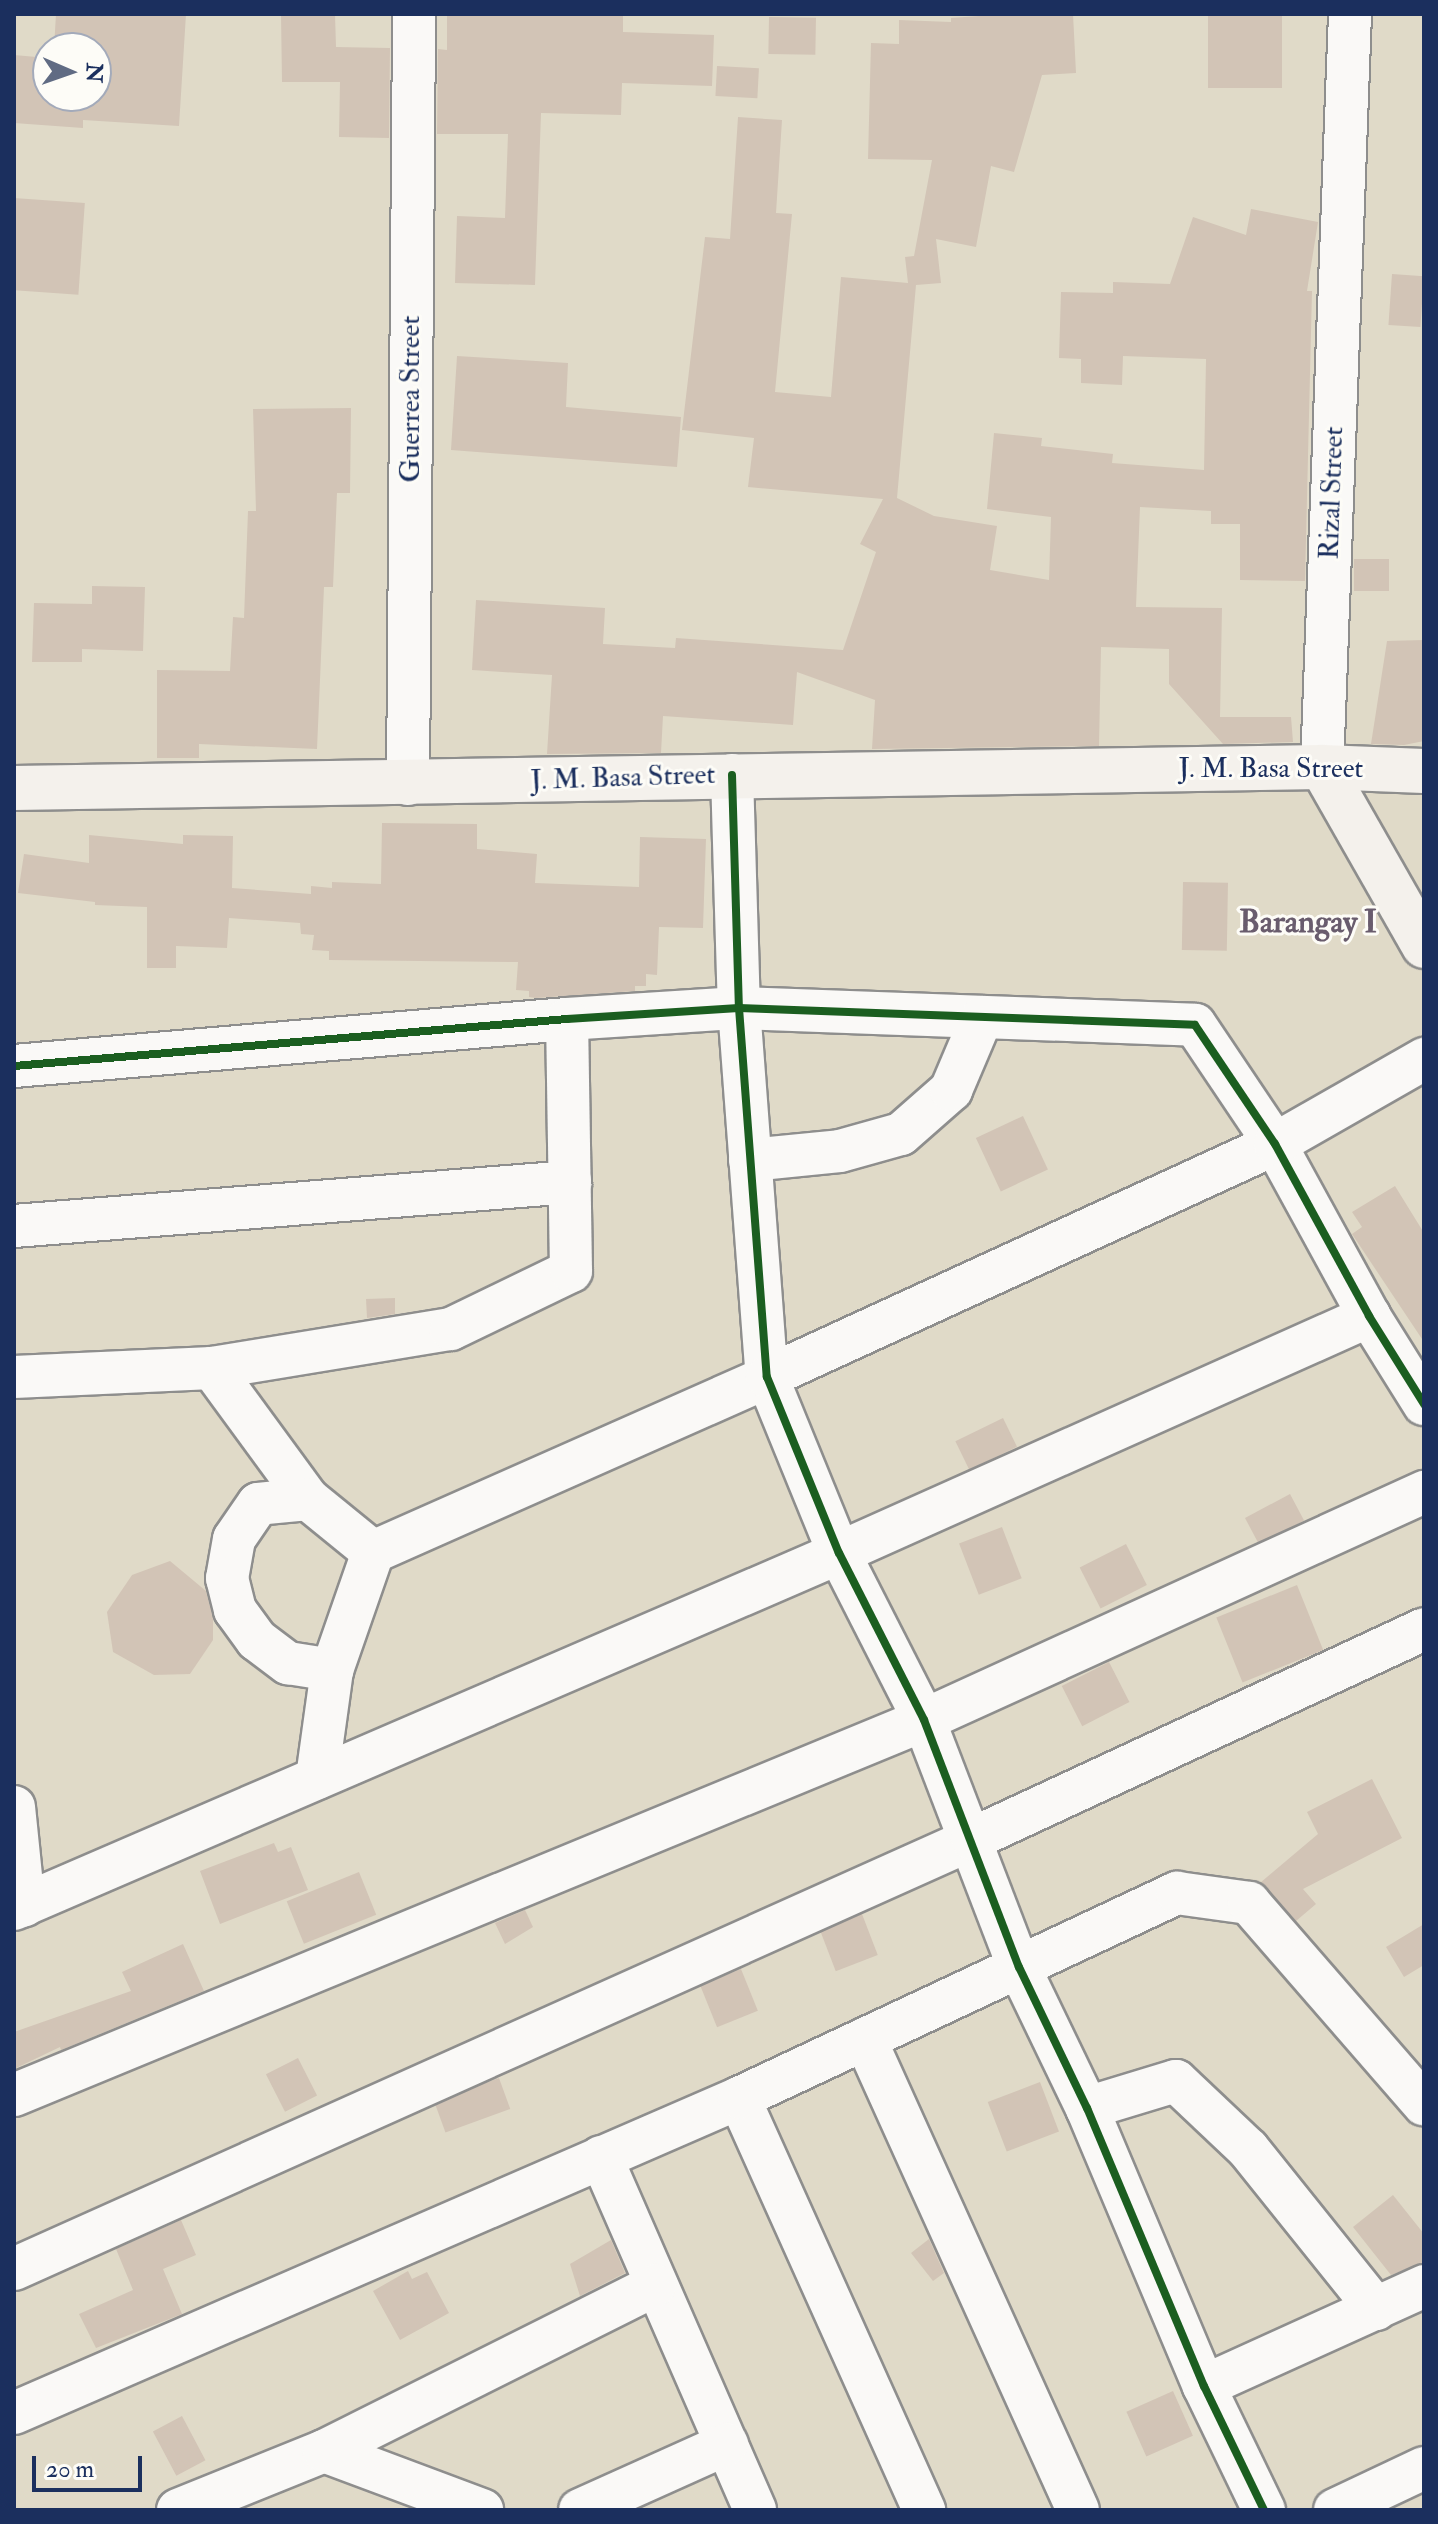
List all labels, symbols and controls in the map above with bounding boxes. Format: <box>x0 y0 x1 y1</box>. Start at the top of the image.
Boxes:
north arrow <box>32 32 112 112</box>
text: N <box>80 62 108 83</box>
street label: Guerrea Street <box>394 315 428 483</box>
street label: Rizal Street <box>1313 426 1351 560</box>
street label: J. M. Basa Street <box>1179 752 1363 786</box>
street label: J. M. Basa Street <box>530 758 716 798</box>
district label: Barangay I <box>1239 903 1377 941</box>
scale bar <box>36 2440 146 2490</box>
text: 20 m <box>46 2454 94 2485</box>

